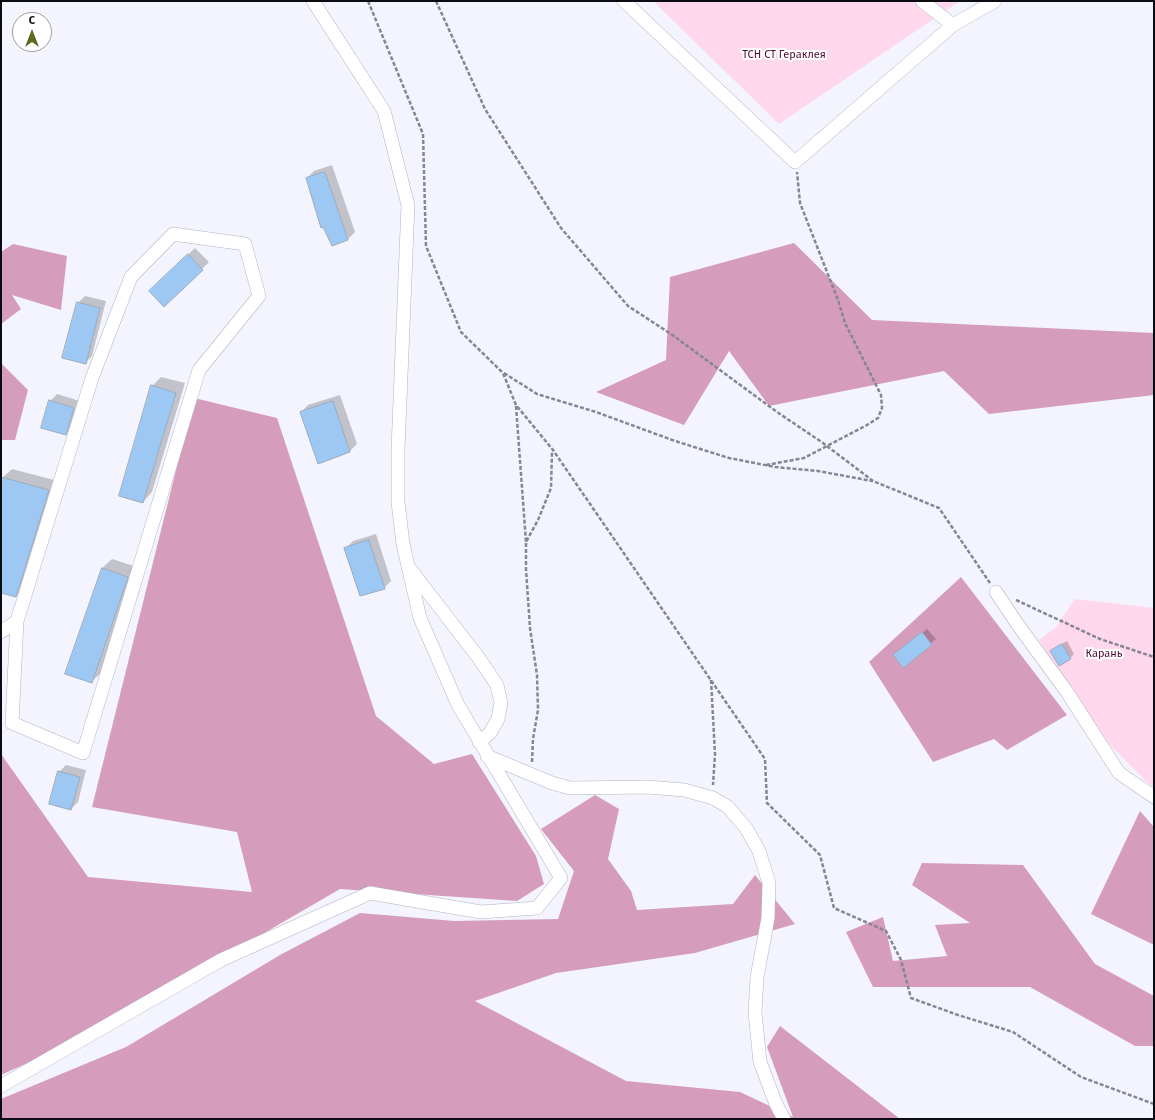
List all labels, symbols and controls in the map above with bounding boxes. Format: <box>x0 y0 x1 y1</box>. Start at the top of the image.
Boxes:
north arrow <box>12 12 52 52</box>
text: С <box>29 14 35 27</box>
park label: ТСН СТ Гераклея <box>742 48 826 62</box>
park label: Карань <box>1086 647 1122 661</box>

